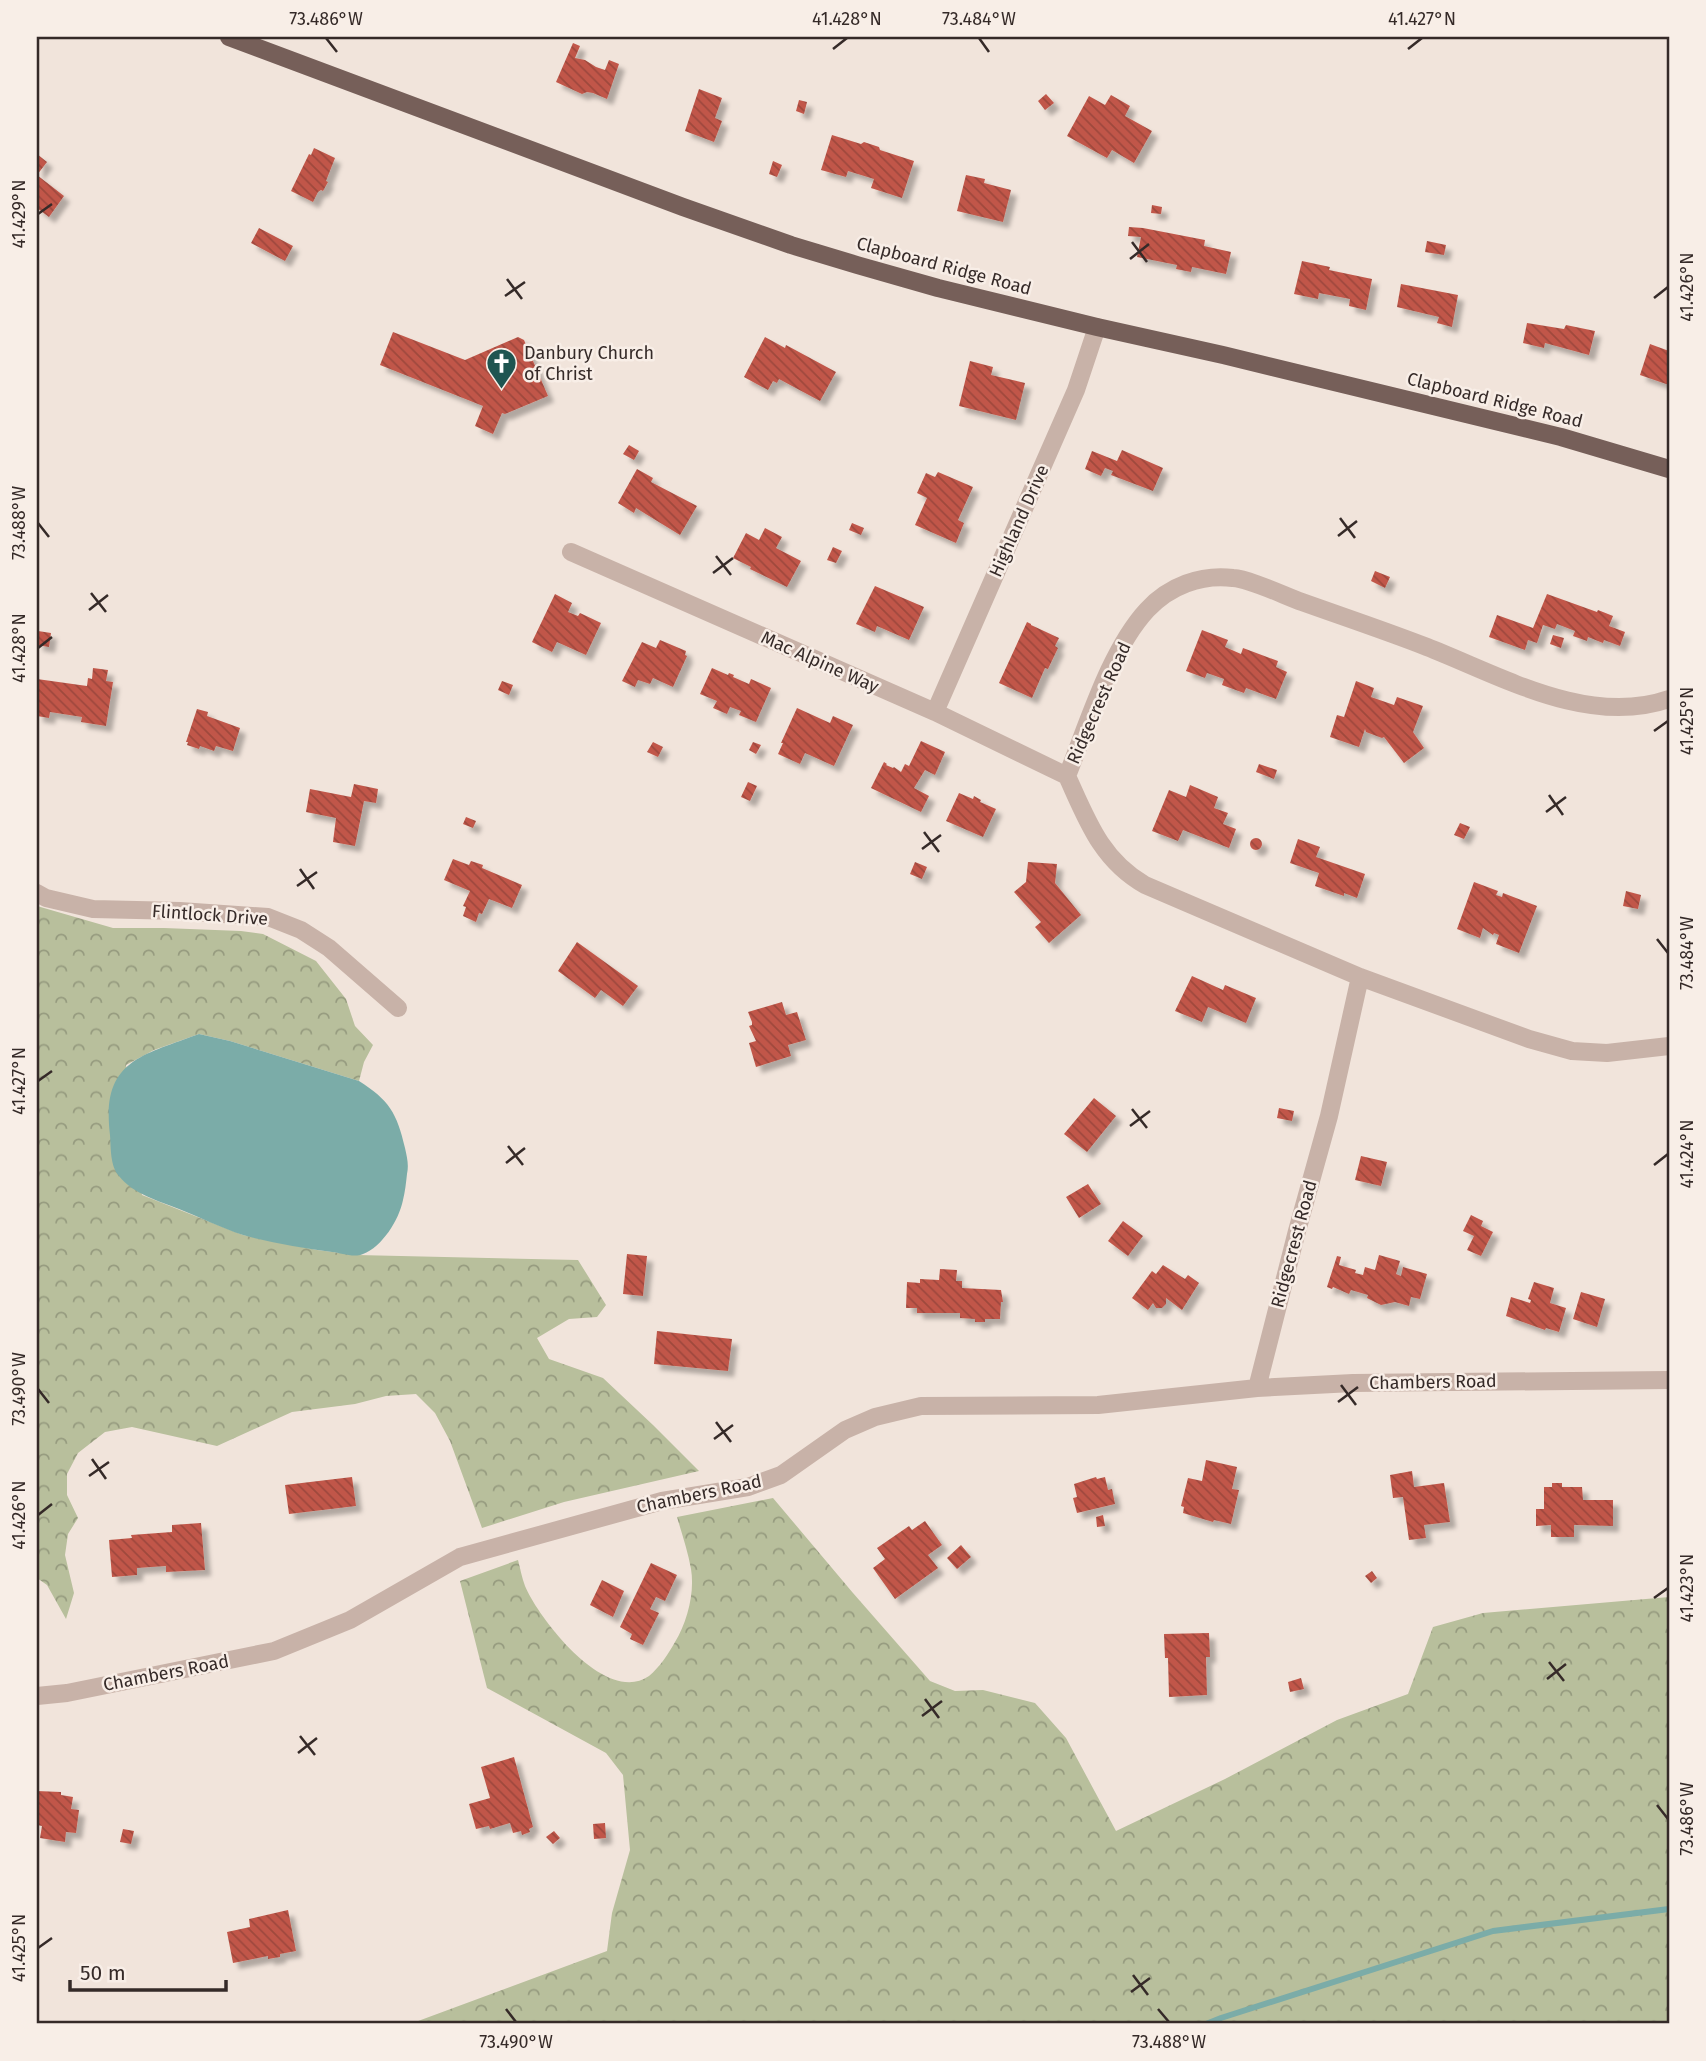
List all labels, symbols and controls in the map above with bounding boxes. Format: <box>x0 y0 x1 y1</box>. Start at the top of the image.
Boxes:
text: 73.486°W <box>289 8 363 30</box>
text: 41.428°N <box>812 8 882 30</box>
text: 73.484°W <box>942 8 1016 30</box>
text: 41.427°N <box>1388 8 1456 30</box>
text: 41.429°N <box>8 179 30 249</box>
street label: Clapboard Ridge Road <box>854 232 1034 300</box>
text: 41.426°N <box>1676 252 1698 322</box>
place label: Danbury Church of Christ <box>524 342 654 385</box>
church icon: Danbury Church of Christ <box>484 346 518 390</box>
street label: Clapboard Ridge Road <box>1405 368 1585 432</box>
street label: Highland Drive <box>984 461 1054 581</box>
text: 73.488°W <box>8 486 30 560</box>
text: 41.428°N <box>8 613 30 683</box>
street label: Mac Alpine Way <box>758 626 882 698</box>
street label: Ridgecrest Road <box>1062 638 1136 768</box>
text: 41.425°N <box>1676 687 1698 755</box>
street label: Flintlock Drive <box>151 900 269 930</box>
text: 73.484°W <box>1676 916 1698 990</box>
text: 41.427°N <box>8 1047 30 1115</box>
text: 41.424°N <box>1676 1120 1698 1188</box>
street label: Ridgecrest Road <box>1266 1178 1322 1310</box>
text: 73.490°W <box>8 1352 30 1426</box>
street label: Chambers Road <box>1369 1370 1497 1394</box>
street label: Chambers Road <box>634 1470 764 1518</box>
text: 41.426°N <box>8 1480 30 1550</box>
text: 41.423°N <box>1676 1554 1698 1622</box>
street label: Chambers Road <box>101 1650 231 1696</box>
text: 73.486°W <box>1676 1782 1698 1856</box>
text: 41.425°N <box>8 1914 30 1982</box>
scale bar <box>70 1949 226 1993</box>
text: 50 m <box>80 1960 126 1986</box>
text: 73.490°W <box>479 2031 553 2053</box>
text: 73.488°W <box>1132 2031 1206 2053</box>

